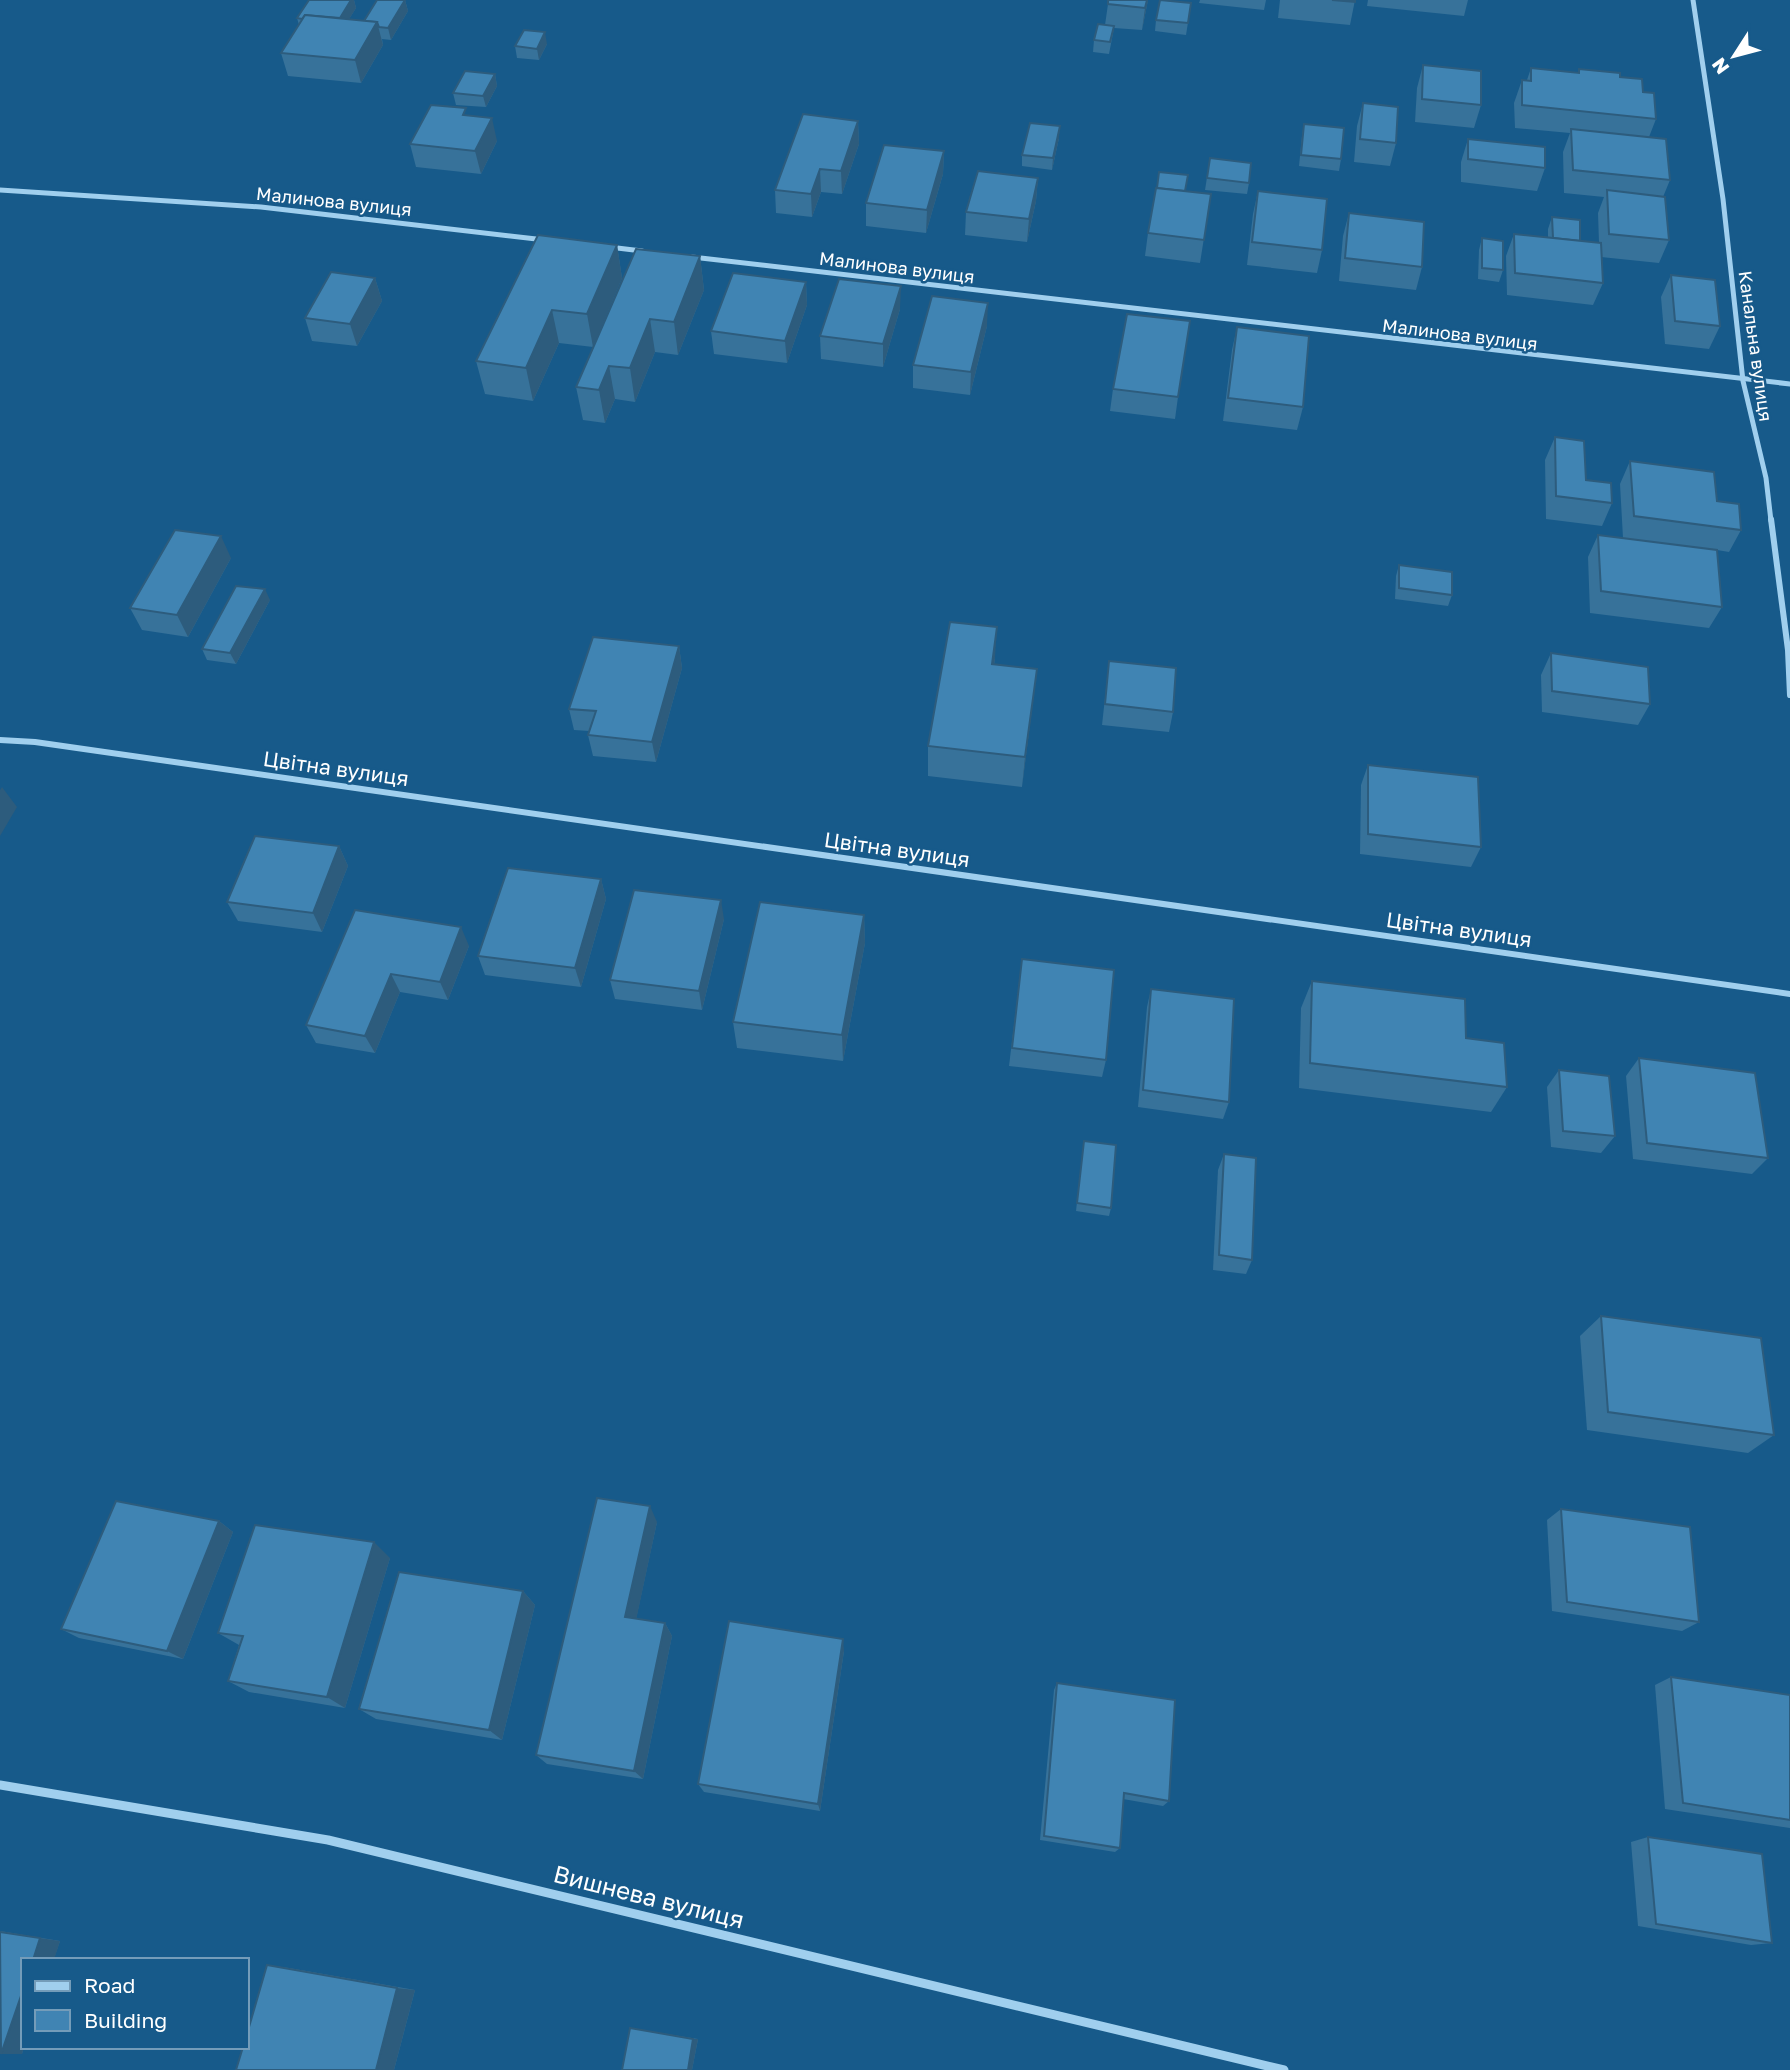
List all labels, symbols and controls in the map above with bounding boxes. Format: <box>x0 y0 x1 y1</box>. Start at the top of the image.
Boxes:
north arrow <box>1699 21 1769 91</box>
text: N <box>1706 54 1733 79</box>
street label: Малинова вулиця <box>255 182 413 220</box>
street label: Малинова вулиця <box>818 247 976 287</box>
street label: Канальна вулиця <box>1735 269 1777 423</box>
street label: Малинова вулиця <box>1381 314 1539 354</box>
street label: Цвітна вулиця <box>261 745 411 791</box>
street label: Цвітна вулиця <box>822 826 972 872</box>
street label: Цвітна вулиця <box>1384 906 1534 952</box>
street label: Вишнева вулиця <box>551 1858 747 1934</box>
legend <box>21 1958 248 2049</box>
text: Road <box>84 1972 135 1998</box>
text: Building <box>84 2007 167 2033</box>

